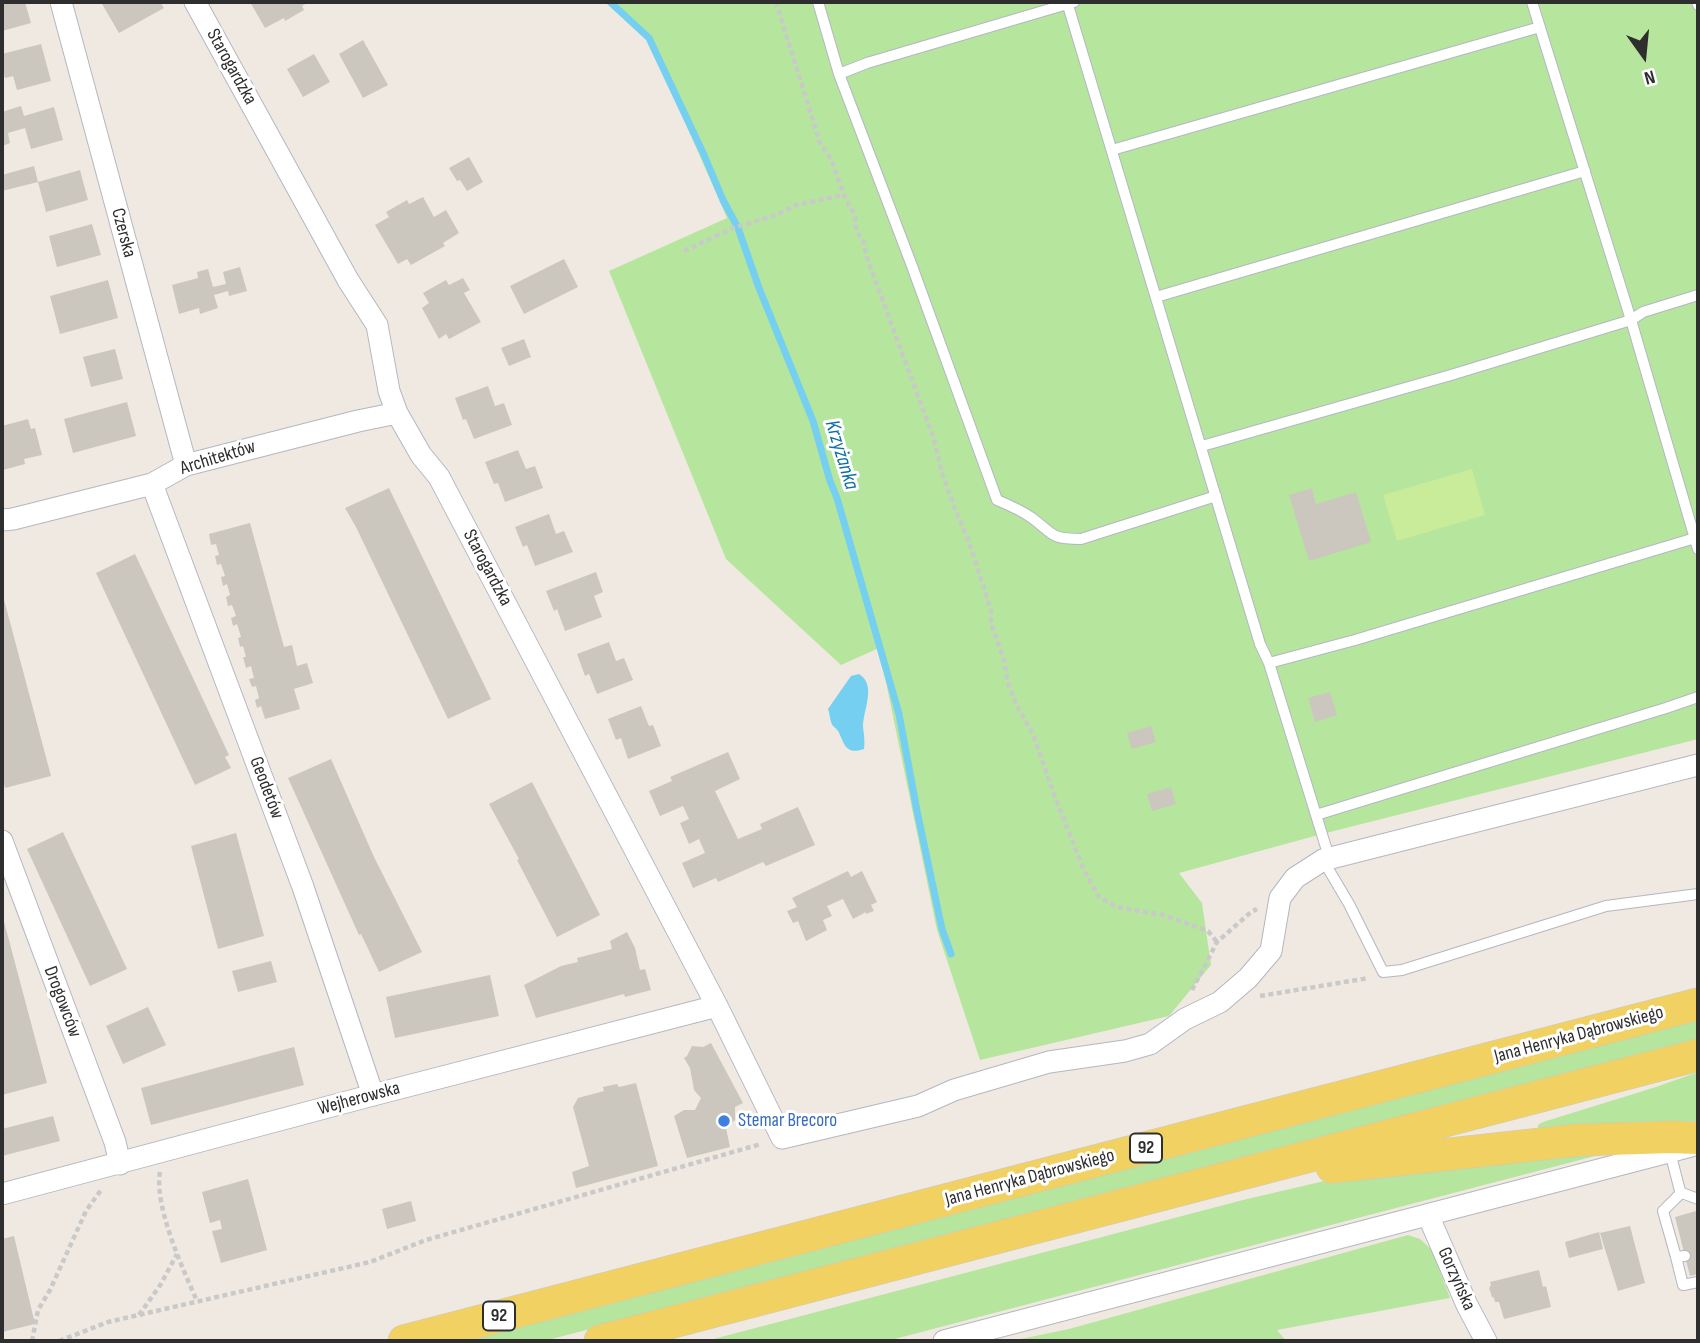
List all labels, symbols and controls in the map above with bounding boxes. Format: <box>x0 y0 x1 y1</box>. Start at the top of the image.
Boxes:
north arrow <box>1609 21 1679 91</box>
street label: Starogardzka <box>201 25 261 109</box>
text: N <box>1642 64 1657 89</box>
street label: Czerska <box>106 206 140 260</box>
water label: Krzyżanka <box>819 417 863 493</box>
street label: Architektów <box>178 436 258 480</box>
street label: Starogardzka <box>457 526 517 610</box>
street label: Geodetów <box>244 754 288 822</box>
street label: Drogowców <box>38 963 86 1041</box>
street label: Jana Henryka Dąbrowskiego <box>1492 1001 1666 1069</box>
street label: Wejherowska <box>316 1077 402 1121</box>
place label: Stemar Brecoro <box>738 1110 837 1132</box>
marker: Stemar Brecoro <box>716 1113 732 1129</box>
road number: 92 <box>1130 1134 1162 1162</box>
street label: Jana Henryka Dąbrowskiego <box>943 1144 1117 1212</box>
street label: Gorzyńska <box>1432 1244 1480 1314</box>
road number: 92 <box>483 1302 515 1330</box>

